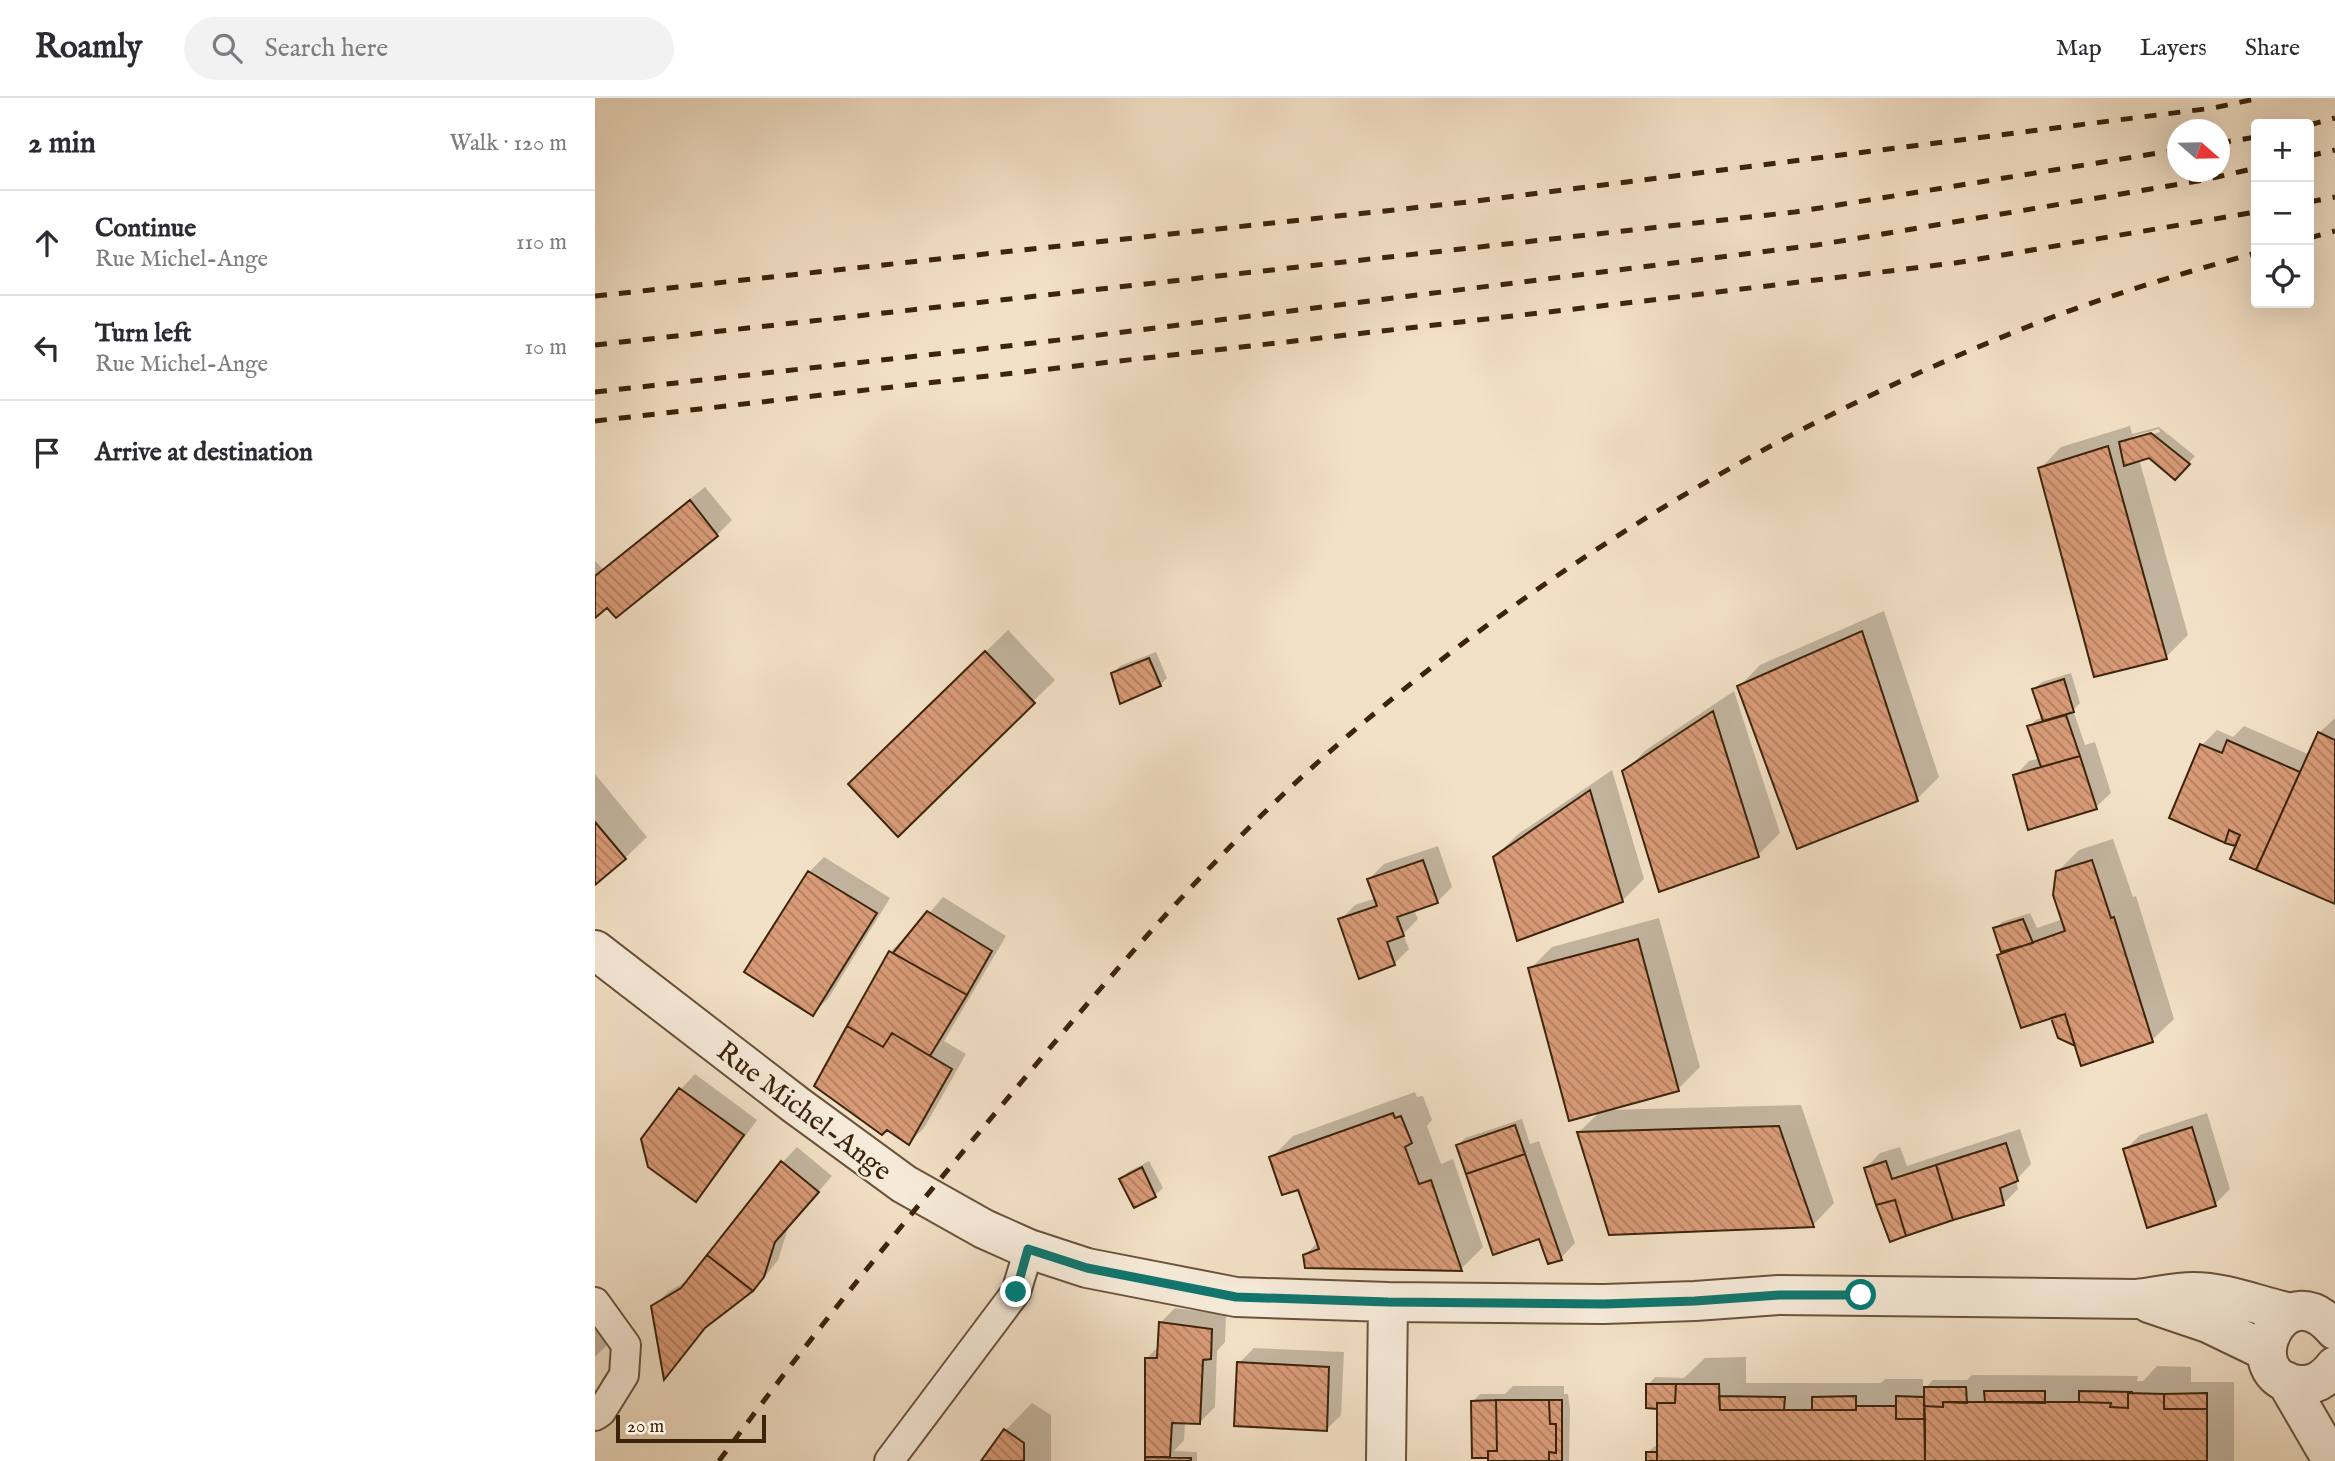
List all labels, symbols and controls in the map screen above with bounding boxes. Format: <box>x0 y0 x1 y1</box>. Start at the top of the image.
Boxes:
search box <box>184 17 674 80</box>
text: Roamly <box>35 27 142 69</box>
icon: search <box>208 29 246 67</box>
text: Search here <box>264 32 388 65</box>
text: Map <box>2056 33 2102 64</box>
text: Layers <box>2140 33 2207 64</box>
text: Share <box>2245 33 2300 64</box>
north arrow <box>2167 119 2230 182</box>
map controls <box>2251 119 2314 308</box>
button: + <box>2251 119 2314 182</box>
text: 2 min <box>28 125 96 163</box>
text: Walk · 120 m <box>449 129 567 158</box>
button: − <box>2251 182 2314 245</box>
text: Continue <box>95 212 196 245</box>
icon: ahead <box>28 224 66 262</box>
text: 110 m <box>516 228 567 257</box>
text: Rue Michel-Ange <box>95 245 268 274</box>
button: locate <box>2251 245 2314 308</box>
text: Turn left <box>95 317 192 350</box>
icon: left <box>28 329 66 367</box>
text: 10 m <box>524 333 567 362</box>
text: Rue Michel-Ange <box>95 350 268 379</box>
icon: arrive <box>28 434 66 472</box>
text: Arrive at destination <box>95 436 313 469</box>
street label: Rue Michel-Ange <box>709 1035 898 1189</box>
route end <box>1000 1276 1031 1307</box>
route start <box>1845 1279 1876 1310</box>
scale bar <box>616 1412 767 1444</box>
text: 20 m <box>627 1415 664 1439</box>

